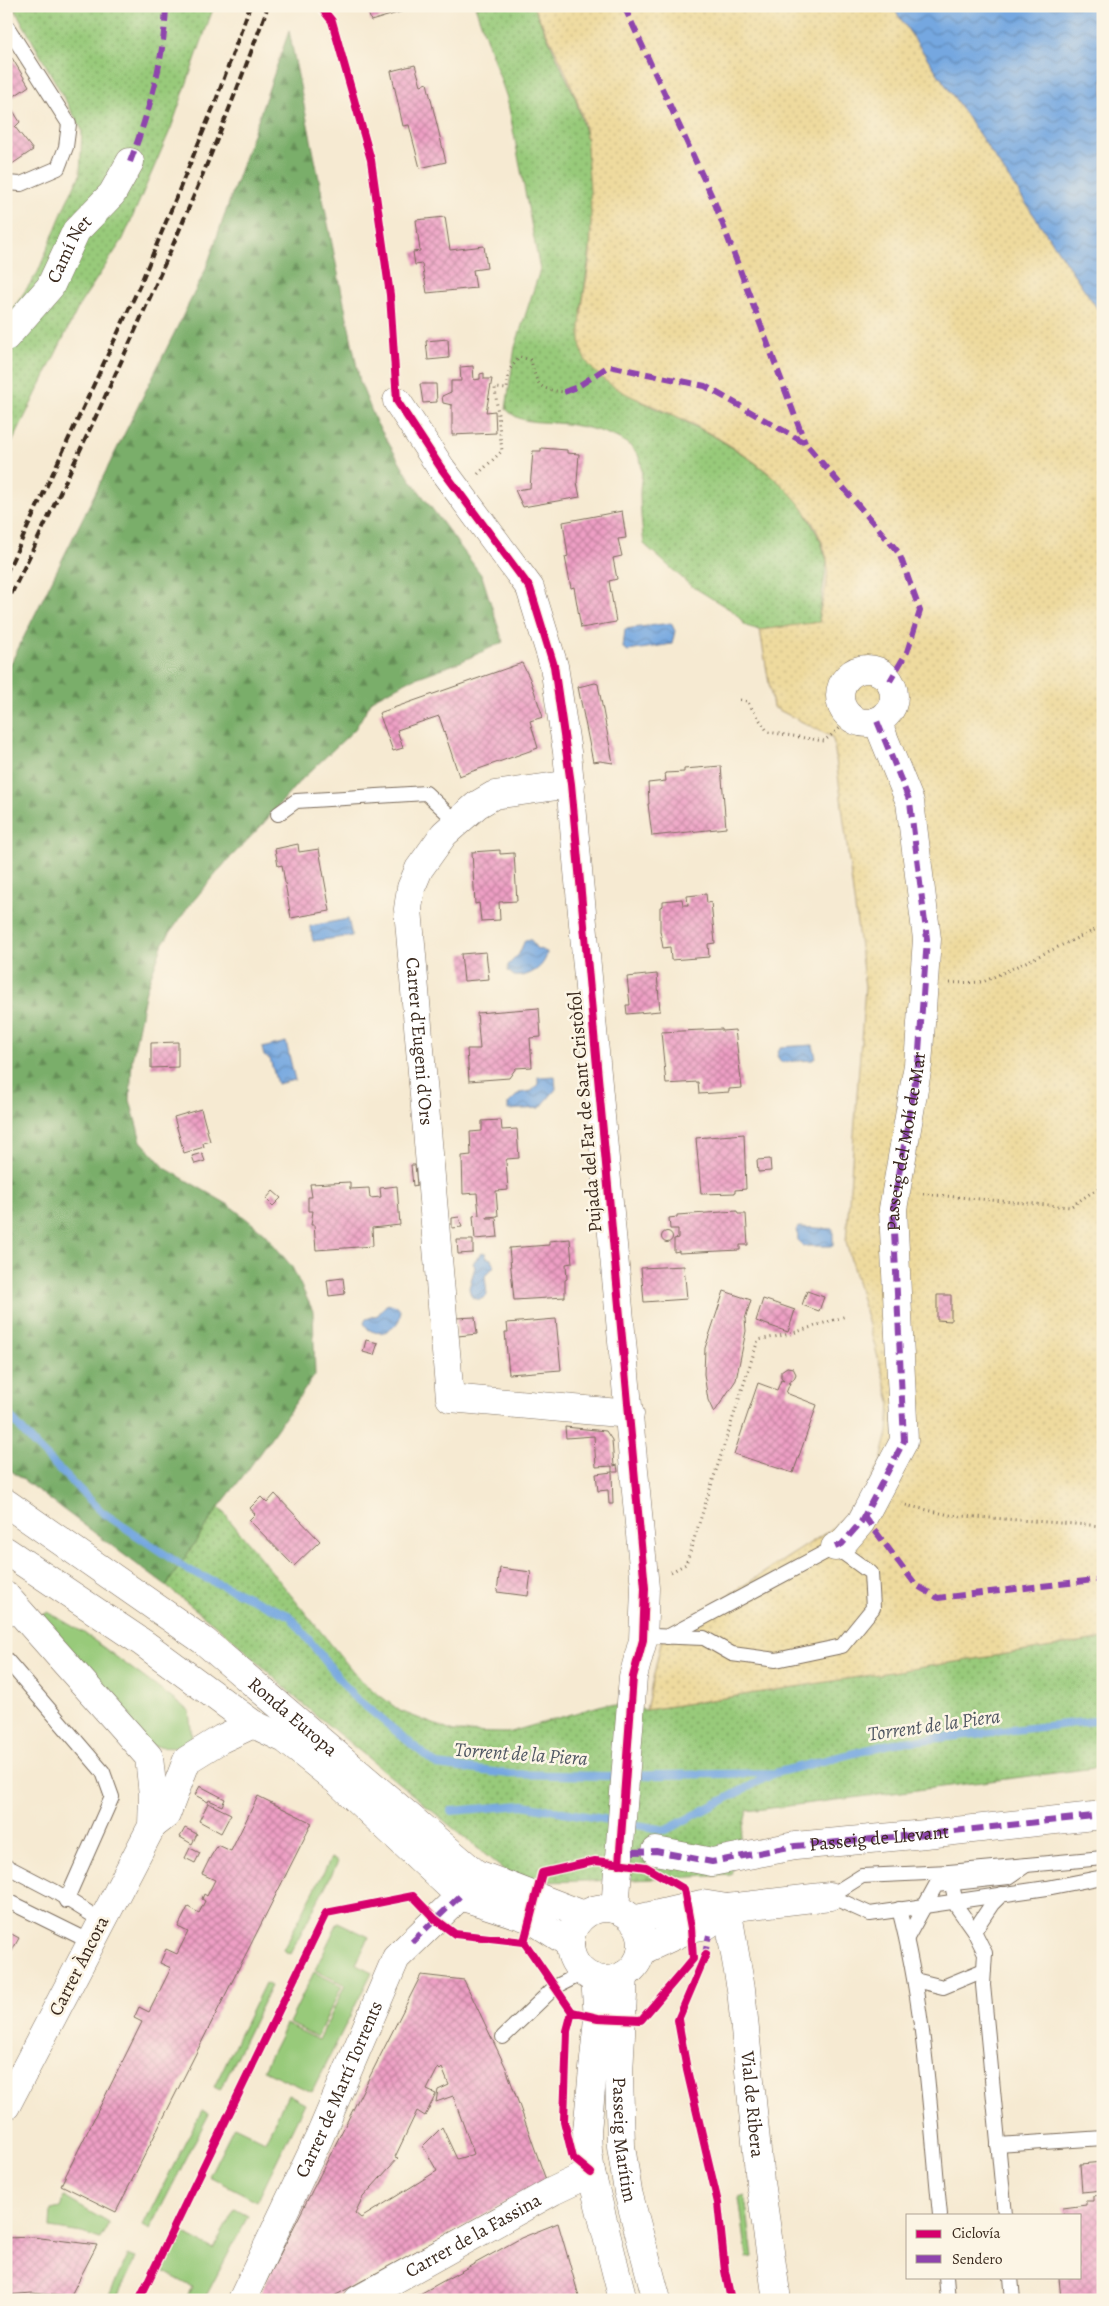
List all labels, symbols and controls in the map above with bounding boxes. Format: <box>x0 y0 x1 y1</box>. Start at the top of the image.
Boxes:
street label: Camí Net <box>41 209 98 287</box>
street label: Carrer d'Eugeni d'Ors <box>399 956 440 1126</box>
street label: Pujada del Far de Sant Cristòfol <box>561 990 609 1234</box>
street label: Passeig del Molí de Mar <box>880 1051 932 1232</box>
street label: Ronda Europa <box>242 1671 343 1763</box>
water label: Torrent de la Piera <box>866 1702 1002 1748</box>
water label: Torrent de la Piera <box>454 1736 588 1772</box>
street label: Passeig de Llevant <box>808 1819 950 1858</box>
street label: Carrer Àncora <box>43 1911 115 2020</box>
street label: Carrer de Martí Torrents <box>289 1997 389 2182</box>
street label: Vial de Ribera <box>734 2049 771 2159</box>
street label: Passeig Marítim <box>606 2076 643 2206</box>
street label: Carrer de la Fassina <box>400 2187 546 2284</box>
legend <box>906 2214 1082 2278</box>
text: Ciclovía <box>952 2223 1000 2243</box>
text: Sendero <box>952 2249 1002 2269</box>

